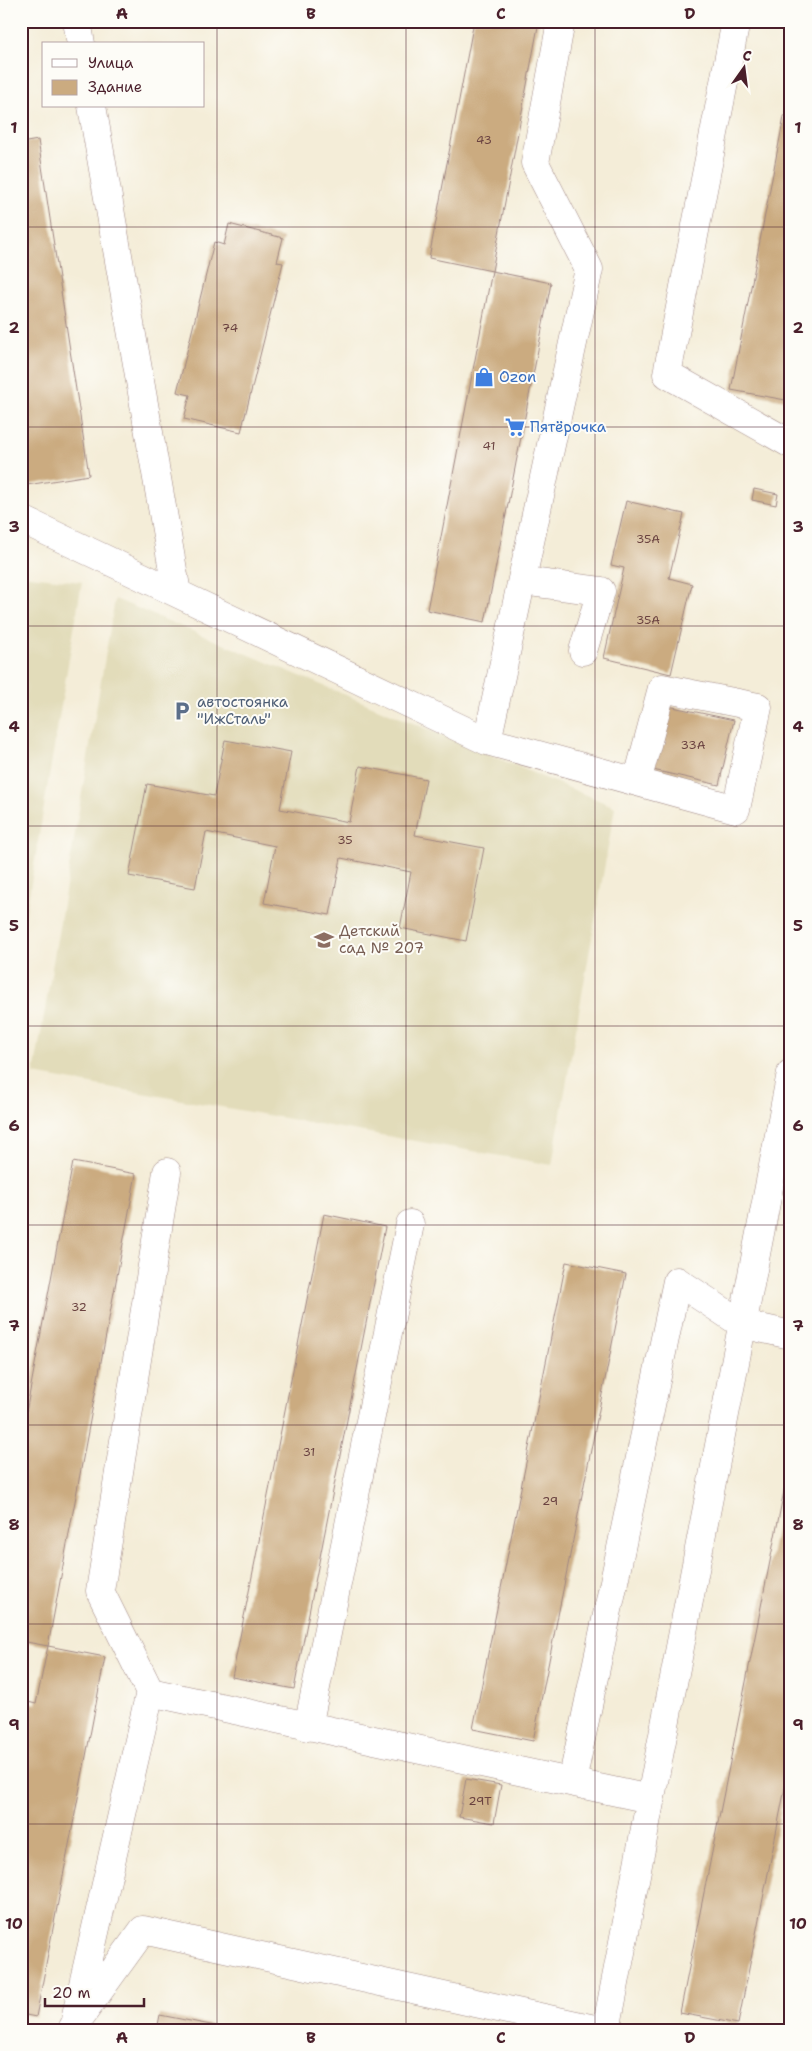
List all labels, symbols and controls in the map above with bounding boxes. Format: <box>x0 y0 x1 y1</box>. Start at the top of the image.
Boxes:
text: A <box>116 3 128 24</box>
text: B <box>306 3 316 24</box>
text: C <box>496 3 506 24</box>
text: D <box>684 3 696 24</box>
legend <box>42 42 205 108</box>
north arrow <box>720 42 770 92</box>
text: С <box>741 46 753 65</box>
text: Улица <box>88 53 134 73</box>
text: Здание <box>88 77 142 97</box>
text: 1 <box>10 117 18 138</box>
text: 1 <box>794 117 802 138</box>
house number: 43 <box>476 132 492 148</box>
text: 2 <box>8 317 20 338</box>
text: 2 <box>792 317 804 338</box>
house number: 74 <box>222 320 238 336</box>
shop icon: Ozon <box>473 366 495 388</box>
place label: Ozon <box>499 367 536 387</box>
supermarket icon: Пятёрочка <box>504 416 526 438</box>
place label: Пятёрочка <box>530 417 607 437</box>
house number: 41 <box>483 438 495 454</box>
text: 3 <box>8 516 20 537</box>
text: 3 <box>792 516 804 537</box>
house number: 35А <box>636 531 660 547</box>
house number: 35А <box>636 612 660 628</box>
place label: автостоянка "ИжСталь" <box>197 692 289 729</box>
parking icon: автостоянка "ИжСталь" <box>171 700 193 722</box>
text: 4 <box>8 716 20 737</box>
text: 4 <box>792 716 804 737</box>
house number: 33А <box>681 737 706 753</box>
house number: 35 <box>337 832 353 848</box>
text: 5 <box>9 915 19 936</box>
text: 5 <box>793 915 803 936</box>
place label: Детский сад № 207 <box>339 921 424 958</box>
school or university icon: Детский сад № 207 <box>313 929 335 951</box>
text: 6 <box>8 1115 20 1136</box>
text: 6 <box>792 1115 804 1136</box>
house number: 32 <box>71 1299 87 1315</box>
text: 7 <box>8 1315 20 1336</box>
text: 7 <box>792 1315 804 1336</box>
house number: 31 <box>303 1444 315 1460</box>
house number: 29 <box>542 1493 558 1509</box>
text: 8 <box>8 1514 20 1535</box>
text: 8 <box>792 1514 804 1535</box>
text: 9 <box>8 1714 20 1735</box>
text: 9 <box>792 1714 804 1735</box>
house number: 29Т <box>468 1793 492 1809</box>
text: 10 <box>5 1913 23 1934</box>
text: 10 <box>789 1913 807 1934</box>
scale bar <box>45 1976 144 2008</box>
text: 20 m <box>52 1983 91 2003</box>
text: A <box>116 2027 128 2048</box>
text: B <box>306 2027 316 2048</box>
text: C <box>496 2027 506 2048</box>
text: D <box>684 2027 696 2048</box>

